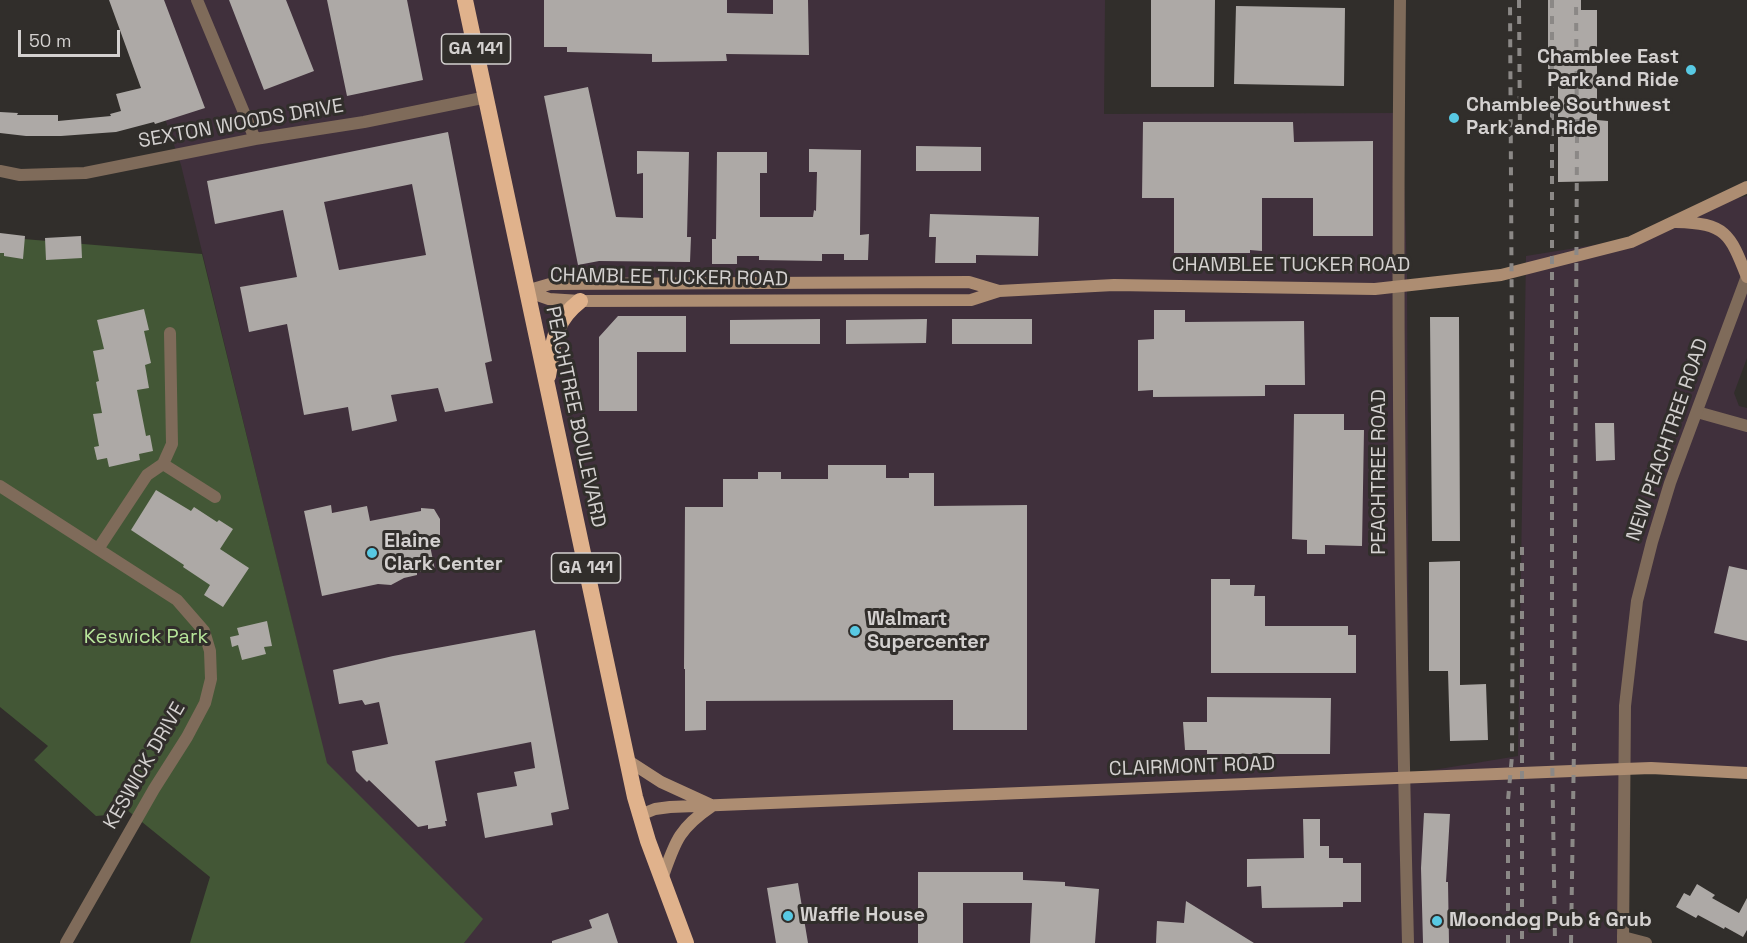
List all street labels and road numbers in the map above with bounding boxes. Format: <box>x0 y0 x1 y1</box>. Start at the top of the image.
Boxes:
road number: GA 141 <box>442 34 510 64</box>
street label: SEXTON WOODS DRIVE <box>137 94 345 154</box>
street label: CHAMBLEE TUCKER ROAD <box>1172 254 1410 278</box>
street label: CHAMBLEE TUCKER ROAD <box>550 264 788 292</box>
street label: PEACHTREE BOULEVARD <box>540 304 610 530</box>
street label: NEW PEACHTREE ROAD <box>1622 336 1714 544</box>
street label: PEACHTREE ROAD <box>1368 389 1392 555</box>
road number: GA 141 <box>552 553 620 583</box>
street label: KESWICK DRIVE <box>99 698 191 834</box>
street label: CLAIRMONT ROAD <box>1108 752 1276 782</box>

